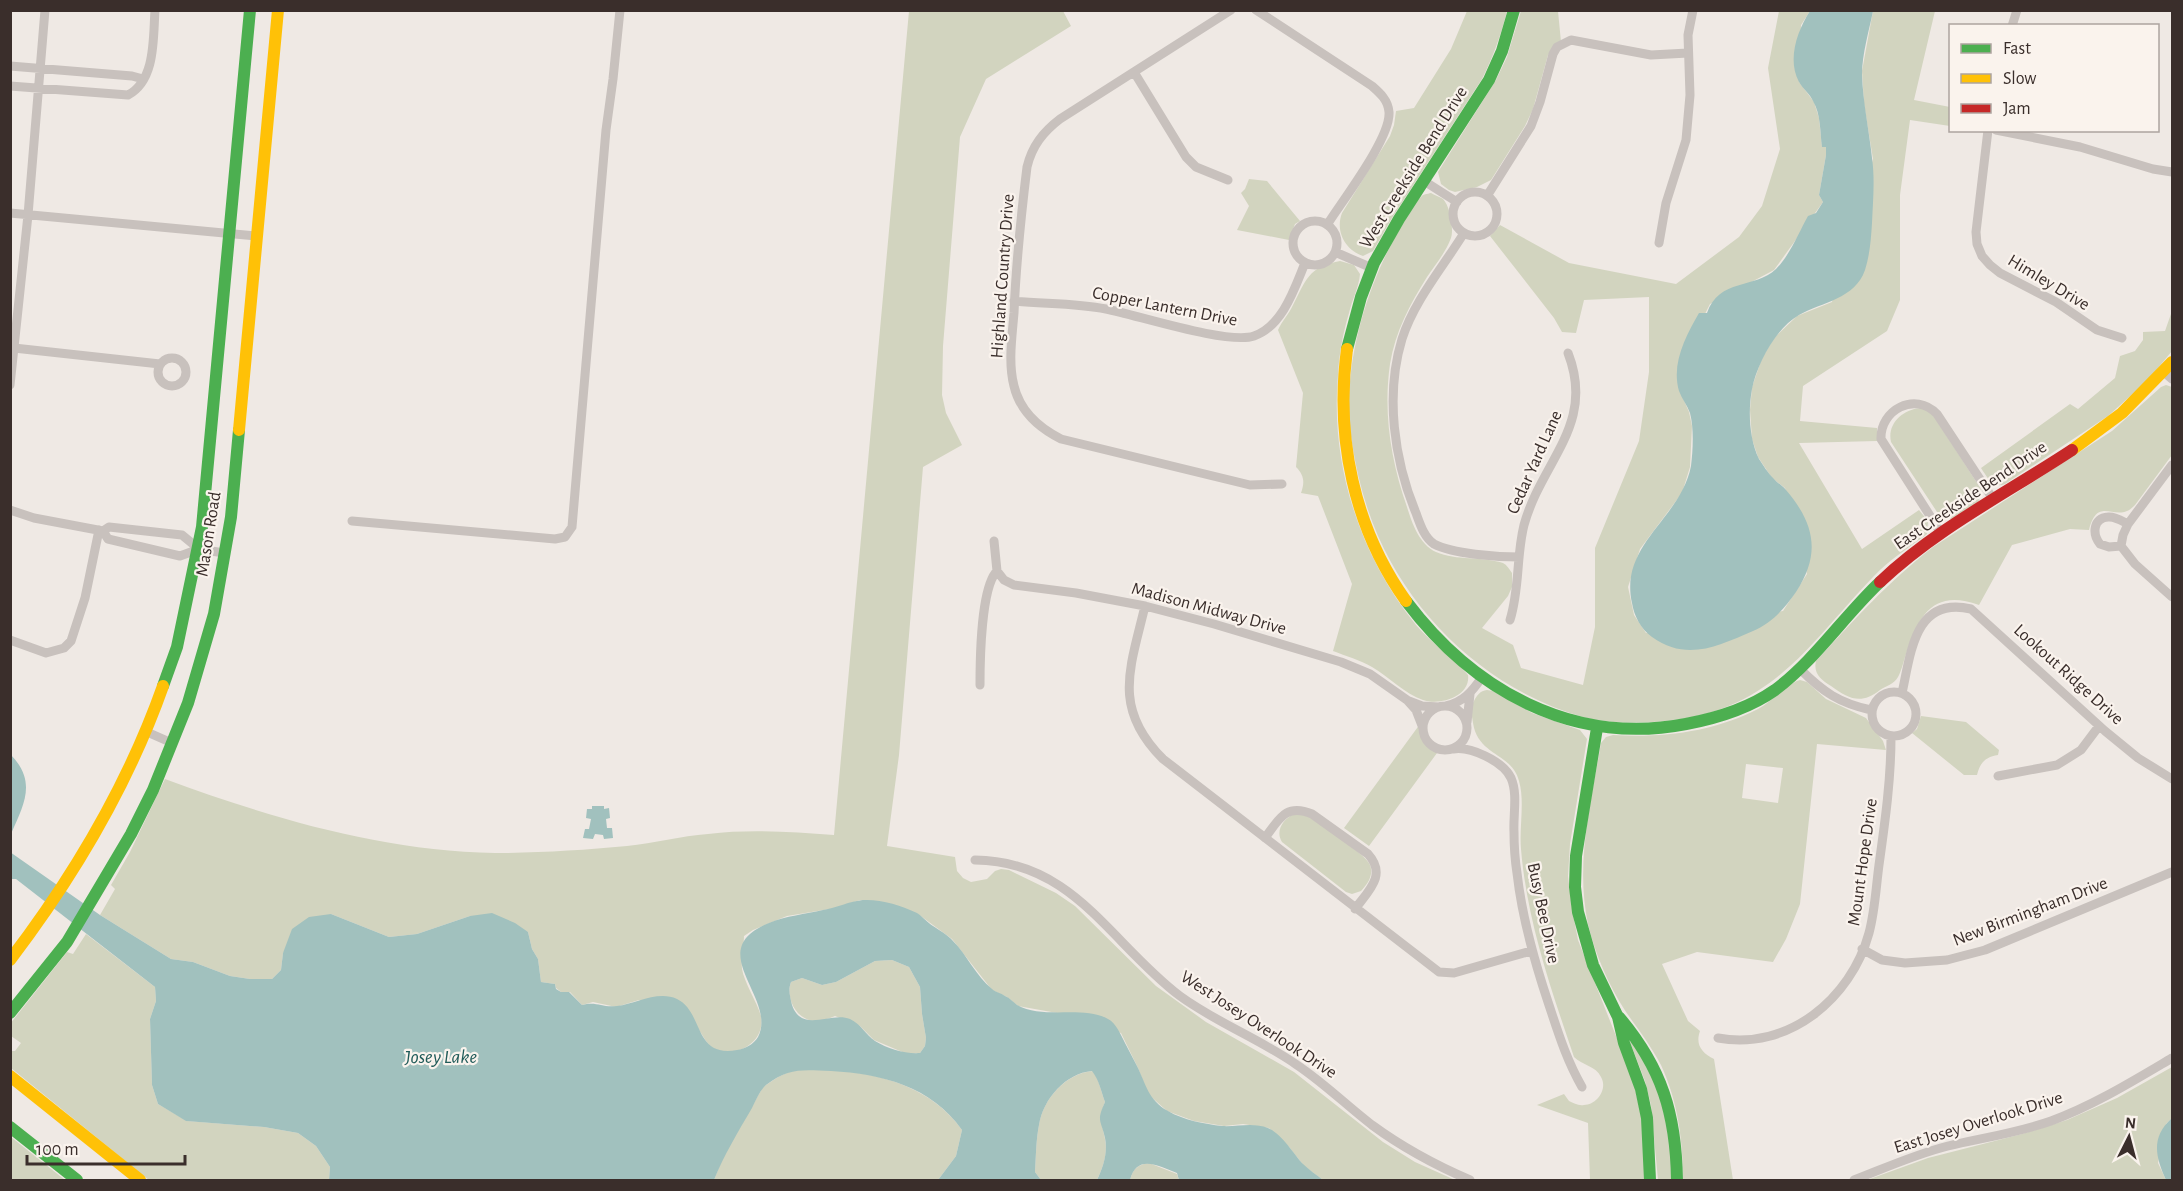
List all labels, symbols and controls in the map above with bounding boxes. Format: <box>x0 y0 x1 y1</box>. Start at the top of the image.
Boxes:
legend <box>1949 24 2159 132</box>
text: Fast <box>2003 40 2031 58</box>
text: Slow <box>2003 70 2036 88</box>
street label: West Creekside Bend Drive <box>1357 83 1471 252</box>
text: Jam <box>2003 100 2031 118</box>
street label: Highland Country Drive <box>988 193 1018 359</box>
street label: Himley Drive <box>2004 251 2093 314</box>
street label: Copper Lantern Drive <box>1091 284 1239 330</box>
street label: Cedar Yard Lane <box>1504 408 1566 517</box>
street label: East Creekside Bend Drive <box>1891 438 2050 554</box>
street label: Mason Road <box>193 490 225 578</box>
street label: Madison Midway Drive <box>1129 580 1288 638</box>
street label: Lookout Ridge Drive <box>2010 621 2127 729</box>
street label: Mount Hope Drive <box>1845 797 1881 927</box>
street label: Busy Bee Drive <box>1524 861 1562 965</box>
street label: New Birmingham Drive <box>1950 874 2110 950</box>
street label: West Josey Overlook Drive <box>1177 968 1340 1082</box>
water label: Josey Lake <box>404 1047 477 1067</box>
street label: East Josey Overlook Drive <box>1892 1089 2065 1157</box>
north arrow <box>2099 1107 2159 1167</box>
text: N <box>2124 1115 2137 1132</box>
scale bar <box>27 1128 184 1166</box>
text: 100 m <box>36 1141 79 1159</box>

